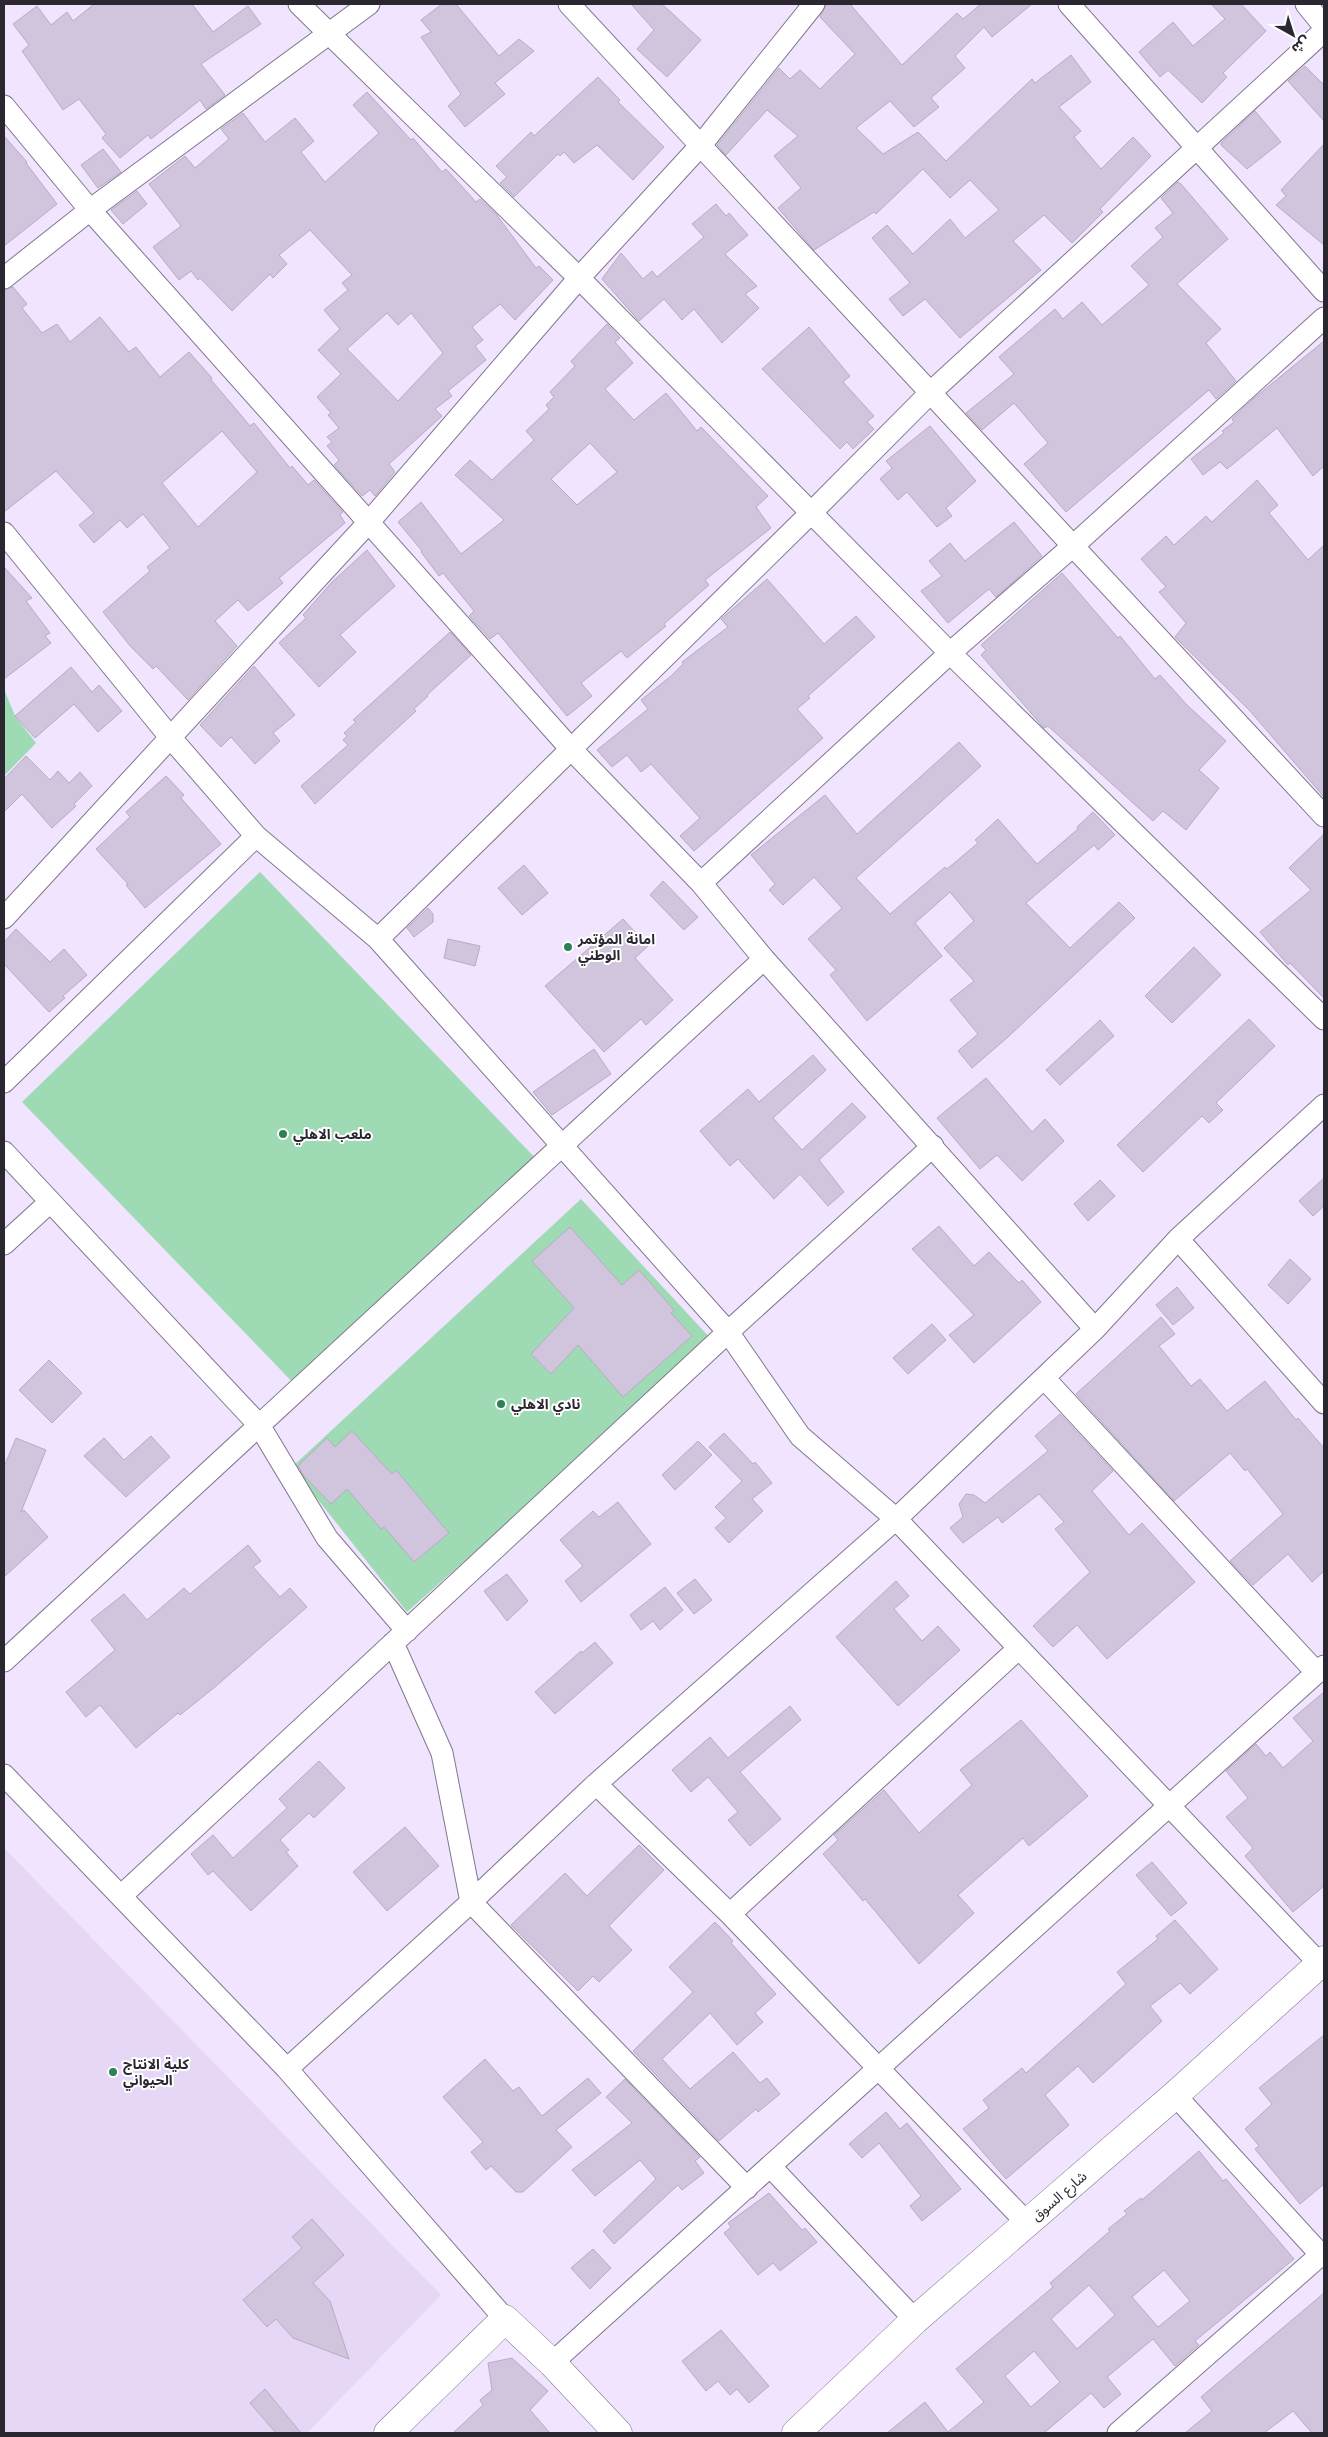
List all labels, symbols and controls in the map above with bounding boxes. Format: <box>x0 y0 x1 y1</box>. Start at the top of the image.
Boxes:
north arrow <box>1268 10 1318 60</box>
text: ش <box>1287 31 1315 59</box>
place label: امانة المؤتمر الوطني <box>577 929 655 966</box>
marker: امانة المؤتمر الوطني <box>562 941 574 953</box>
place label: ملعب الاهلي <box>293 1124 372 1145</box>
marker: ملعب الاهلي <box>277 1128 289 1140</box>
place label: نادي الاهلي <box>511 1394 580 1415</box>
marker: نادي الاهلي <box>495 1398 507 1410</box>
place label: كلية الانتاج الحيواني <box>123 2054 189 2091</box>
marker: كلية الانتاج الحيواني <box>107 2066 119 2078</box>
street label: شارع السوق <box>1027 2166 1092 2227</box>

